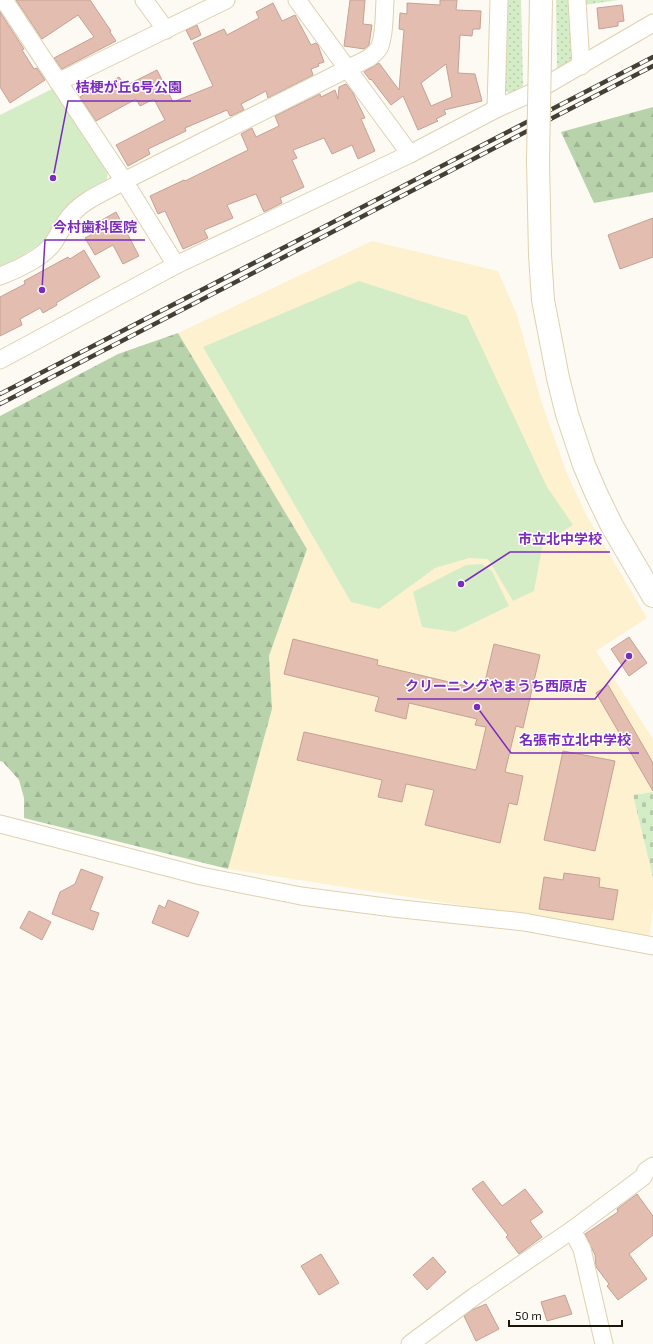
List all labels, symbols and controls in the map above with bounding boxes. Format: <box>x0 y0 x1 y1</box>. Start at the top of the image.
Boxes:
callout: 桔梗が丘6号公園 <box>68 75 191 101</box>
text: 桔梗が丘6号公園 <box>76 78 182 95</box>
callout: 今村歯科医院 <box>45 214 145 240</box>
text: 今村歯科医院 <box>53 218 137 235</box>
callout: 市立北中学校 <box>510 526 610 552</box>
text: 市立北中学校 <box>518 530 602 547</box>
callout: クリーニングやまうち西原店 <box>397 673 595 699</box>
text: クリーニングやまうち西原店 <box>405 677 587 694</box>
callout: 名張市立北中学校 <box>511 727 639 753</box>
text: 名張市立北中学校 <box>519 731 631 748</box>
scale bar <box>509 1302 622 1328</box>
text: 50 m <box>515 1308 542 1322</box>

